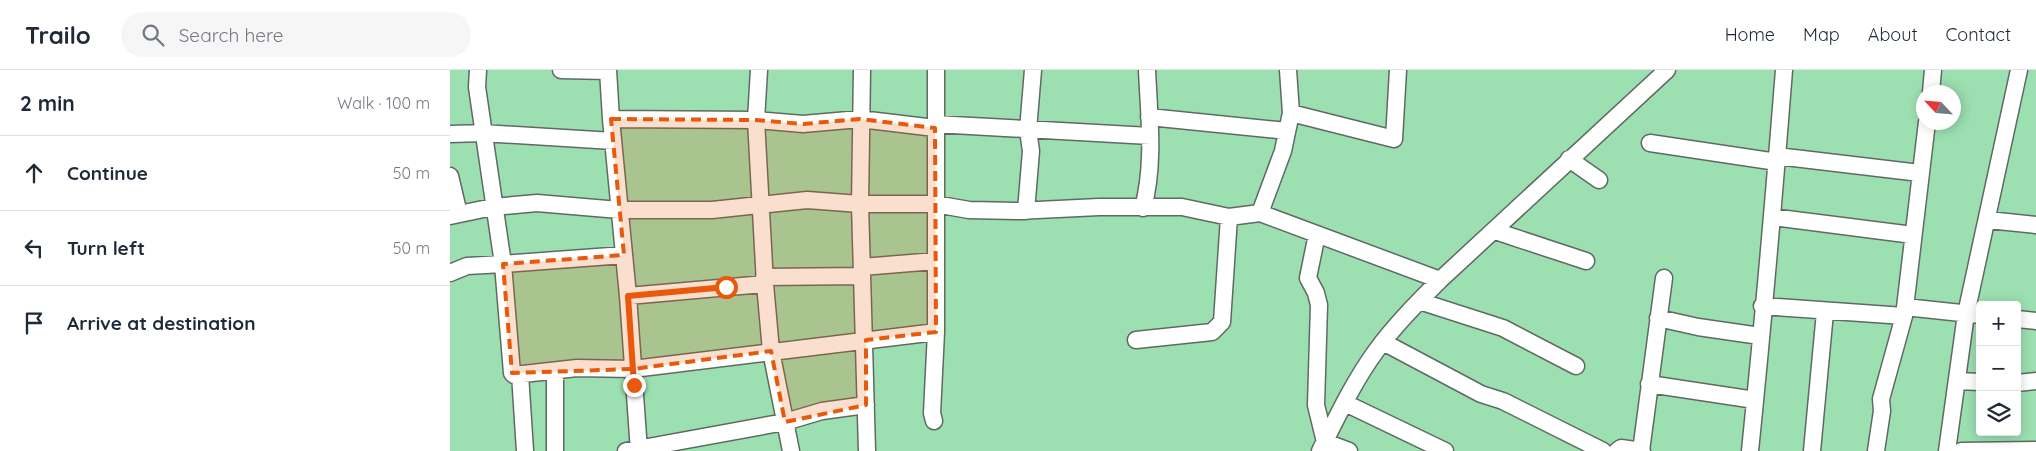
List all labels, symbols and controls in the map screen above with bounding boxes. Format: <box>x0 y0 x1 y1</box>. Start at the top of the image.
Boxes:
search box <box>121 12 471 57</box>
text: Trailo <box>25 20 91 50</box>
icon: search <box>139 21 167 49</box>
text: Search here <box>179 23 284 47</box>
text: Home <box>1725 23 1775 46</box>
text: Map <box>1803 23 1840 46</box>
text: About <box>1868 23 1918 46</box>
text: Contact <box>1946 23 2011 46</box>
north arrow <box>1916 85 1961 130</box>
text: 2 min <box>20 90 75 116</box>
text: Walk · 100 m <box>337 93 430 113</box>
icon: ahead <box>20 159 48 187</box>
text: Continue <box>67 161 148 185</box>
text: 50 m <box>393 163 430 183</box>
icon: left <box>20 234 48 262</box>
text: Turn left <box>67 236 145 260</box>
text: 50 m <box>393 238 430 258</box>
route start <box>715 276 738 299</box>
map controls <box>1976 301 2021 436</box>
button: + <box>1976 301 2021 346</box>
icon: arrive <box>20 309 48 337</box>
text: Arrive at destination <box>67 311 256 335</box>
button: − <box>1976 346 2021 391</box>
route end <box>623 374 646 397</box>
button: layers <box>1976 391 2021 436</box>

